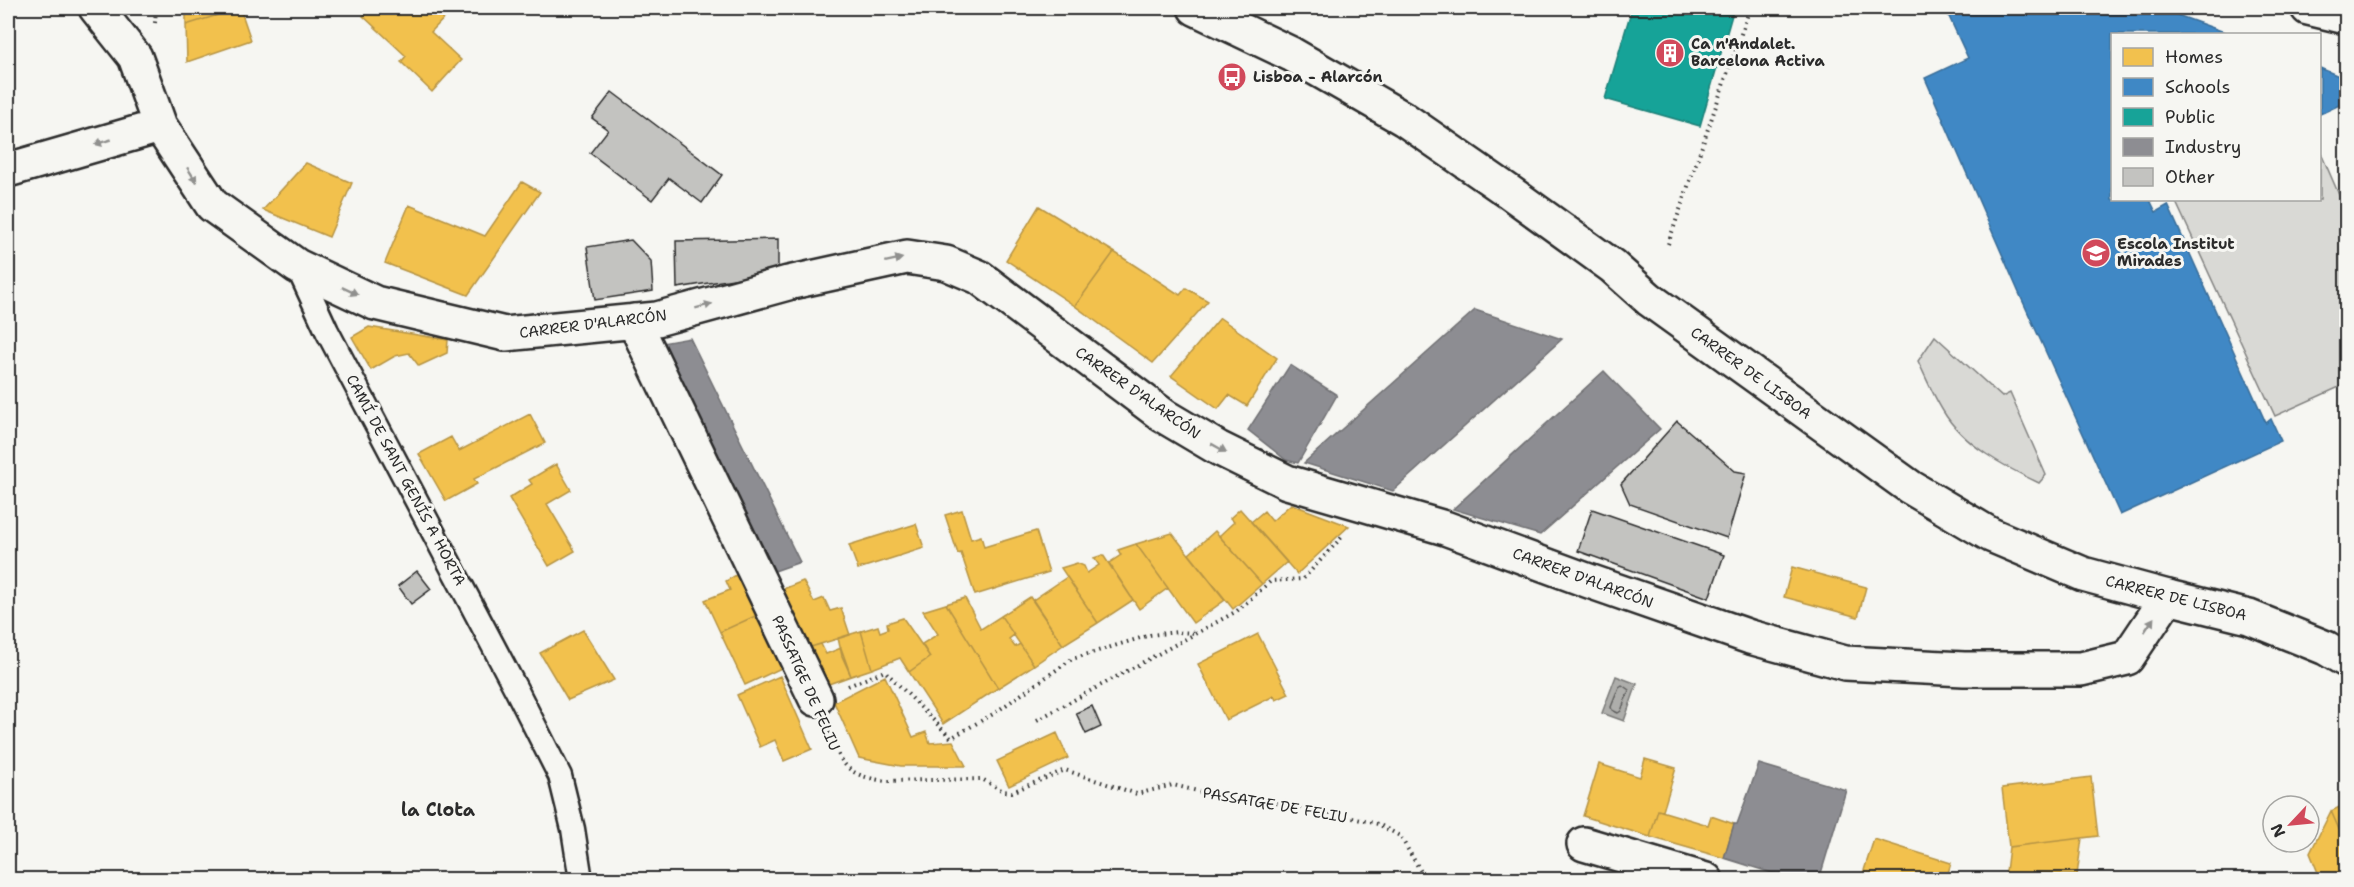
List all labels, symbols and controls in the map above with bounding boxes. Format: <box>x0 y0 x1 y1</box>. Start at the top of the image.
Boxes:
legend <box>2111 33 2321 201</box>
place label: Ca n'Andalet. Barcelona Activa <box>1691 34 1825 71</box>
building icon: Ca n'Andalet. Barcelona Activa <box>1654 37 1686 69</box>
text: Homes <box>2165 45 2223 69</box>
bus stop icon: Lisboa - Alarcón <box>1216 61 1248 93</box>
place label: Lisboa - Alarcón <box>1253 67 1383 87</box>
text: Schools <box>2165 75 2231 99</box>
text: Public <box>2165 105 2215 129</box>
text: Industry <box>2165 135 2241 159</box>
one-way arrow <box>94 138 112 147</box>
text: Other <box>2165 165 2215 189</box>
one-way arrow <box>186 166 197 183</box>
place label: Escola Institut Mirades <box>2117 234 2235 271</box>
school or university icon: Escola Institut Mirades <box>2080 237 2112 269</box>
one-way arrow <box>884 254 903 264</box>
one-way arrow <box>341 287 358 296</box>
one-way arrow <box>695 300 713 310</box>
street label: CARRER D'ALARCÓN <box>518 304 668 343</box>
street label: CARRER DE LISBOA <box>1687 322 1816 424</box>
street label: CARRER D'ALARCÓN <box>1071 341 1205 444</box>
street label: CAMÍ DE SANT GENÍS A HORTA <box>342 370 471 589</box>
one-way arrow <box>1210 443 1227 453</box>
street label: CARRER D'ALARCÓN <box>1510 542 1657 613</box>
street label: CARRER DE LISBOA <box>2103 571 2249 625</box>
street label: PASSATGE DE FELIU <box>767 612 845 754</box>
one-way arrow <box>2143 617 2154 633</box>
street label: PASSATGE DE FELIU <box>1201 782 1349 828</box>
north arrow <box>2261 794 2321 854</box>
district label: la Clota <box>401 798 476 822</box>
text: N <box>2266 820 2290 841</box>

